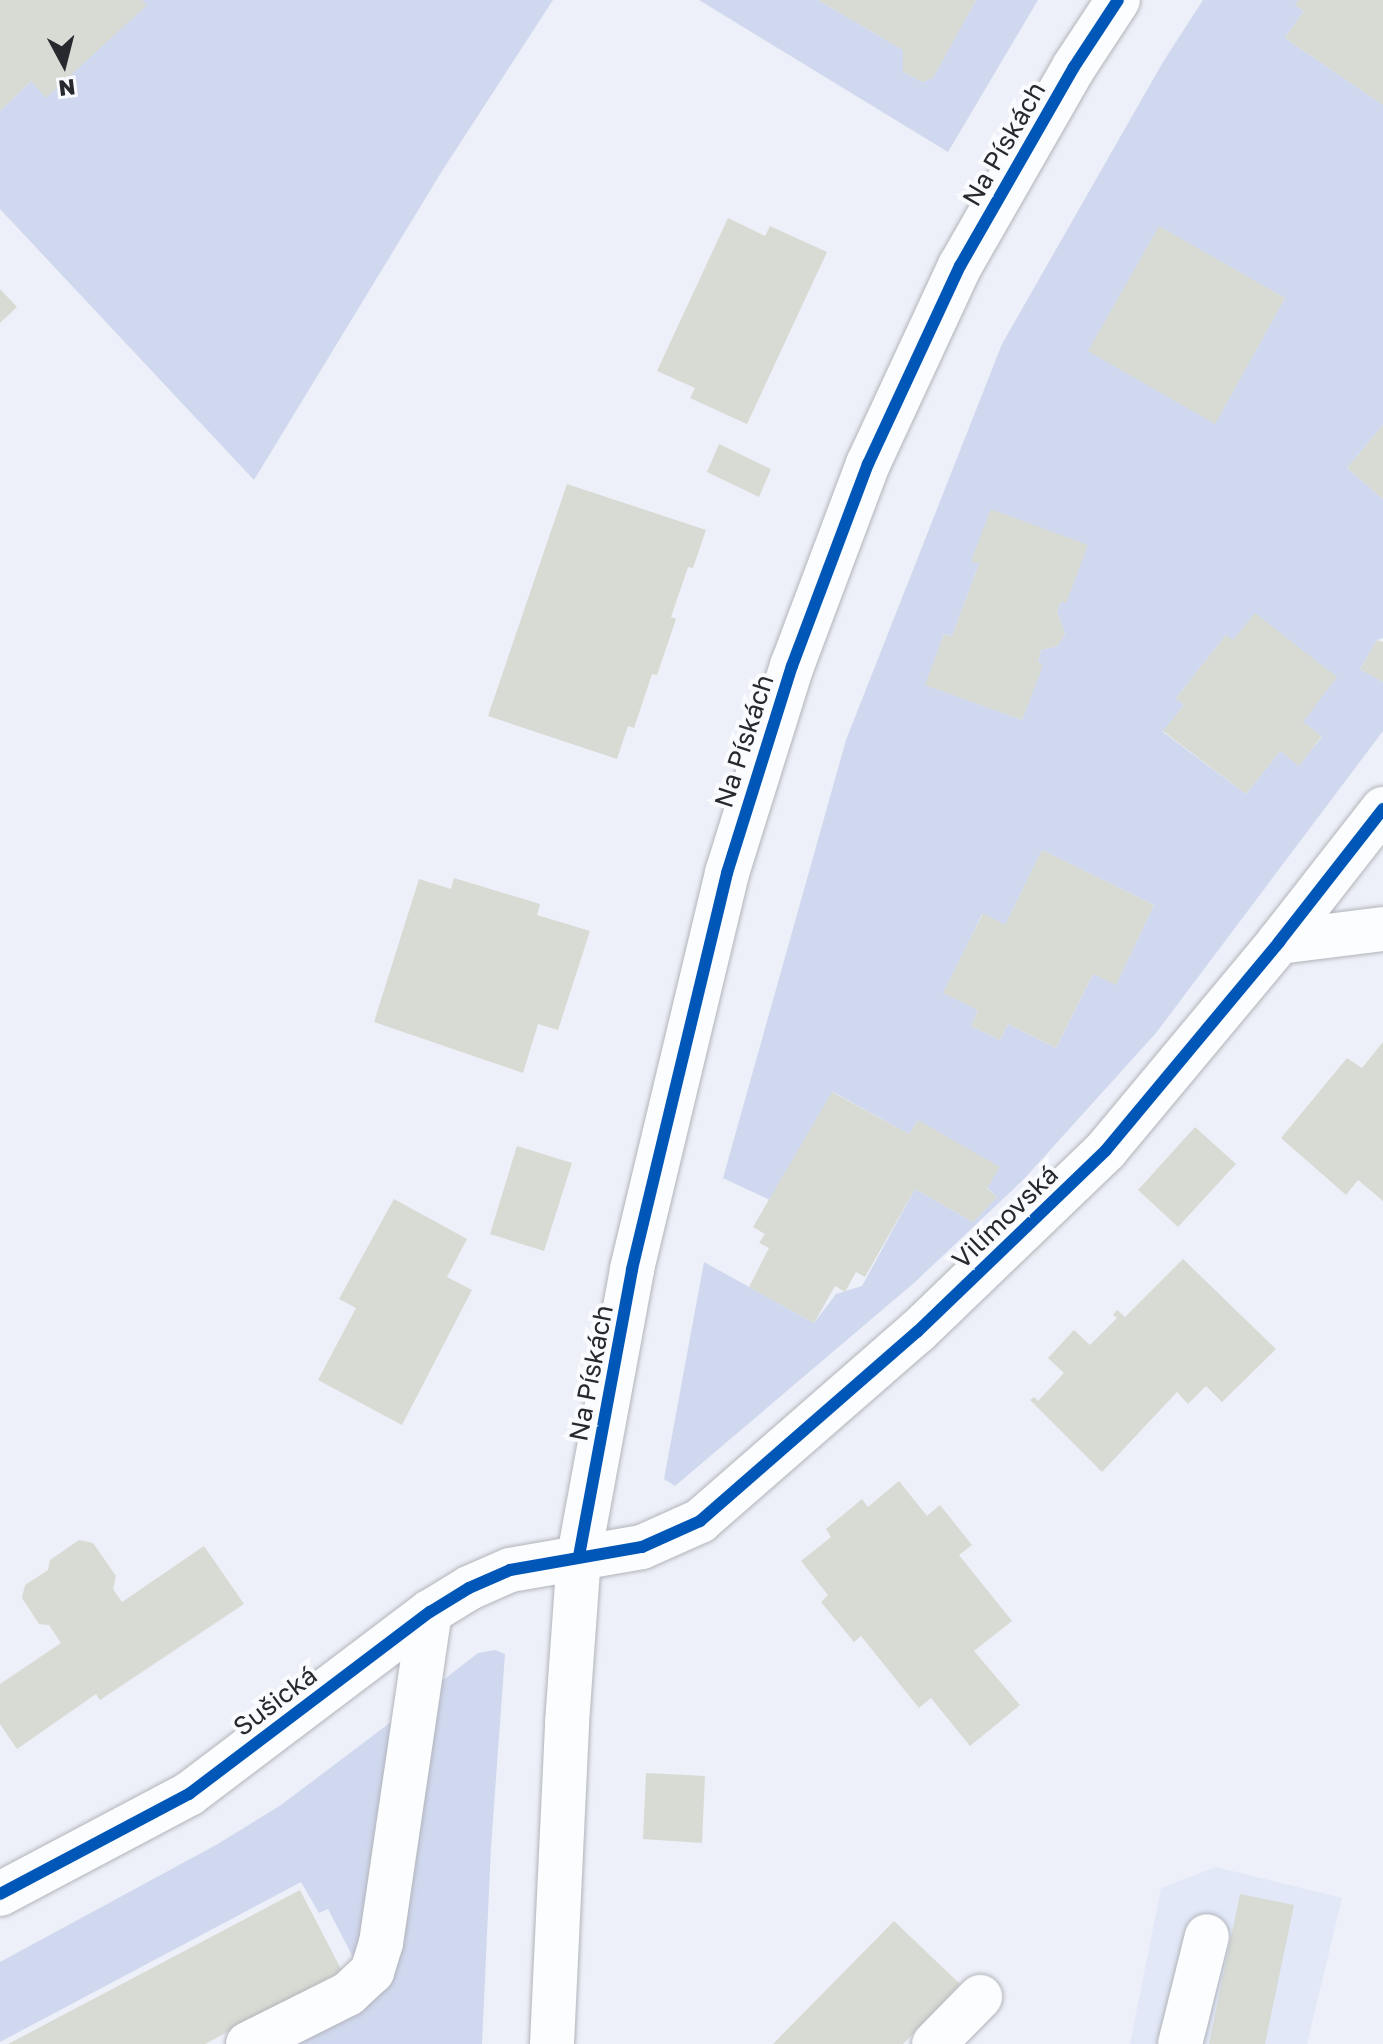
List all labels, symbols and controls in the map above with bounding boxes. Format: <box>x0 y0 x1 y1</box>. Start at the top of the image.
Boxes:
north arrow <box>24 24 104 104</box>
text: N <box>57 74 77 103</box>
street label: Na Pískách <box>956 76 1052 212</box>
street label: Na Pískách <box>708 671 780 811</box>
street label: Vilímovská <box>946 1159 1064 1275</box>
street label: Na Pískách <box>563 1302 619 1444</box>
street label: Sušická <box>227 1660 323 1742</box>

